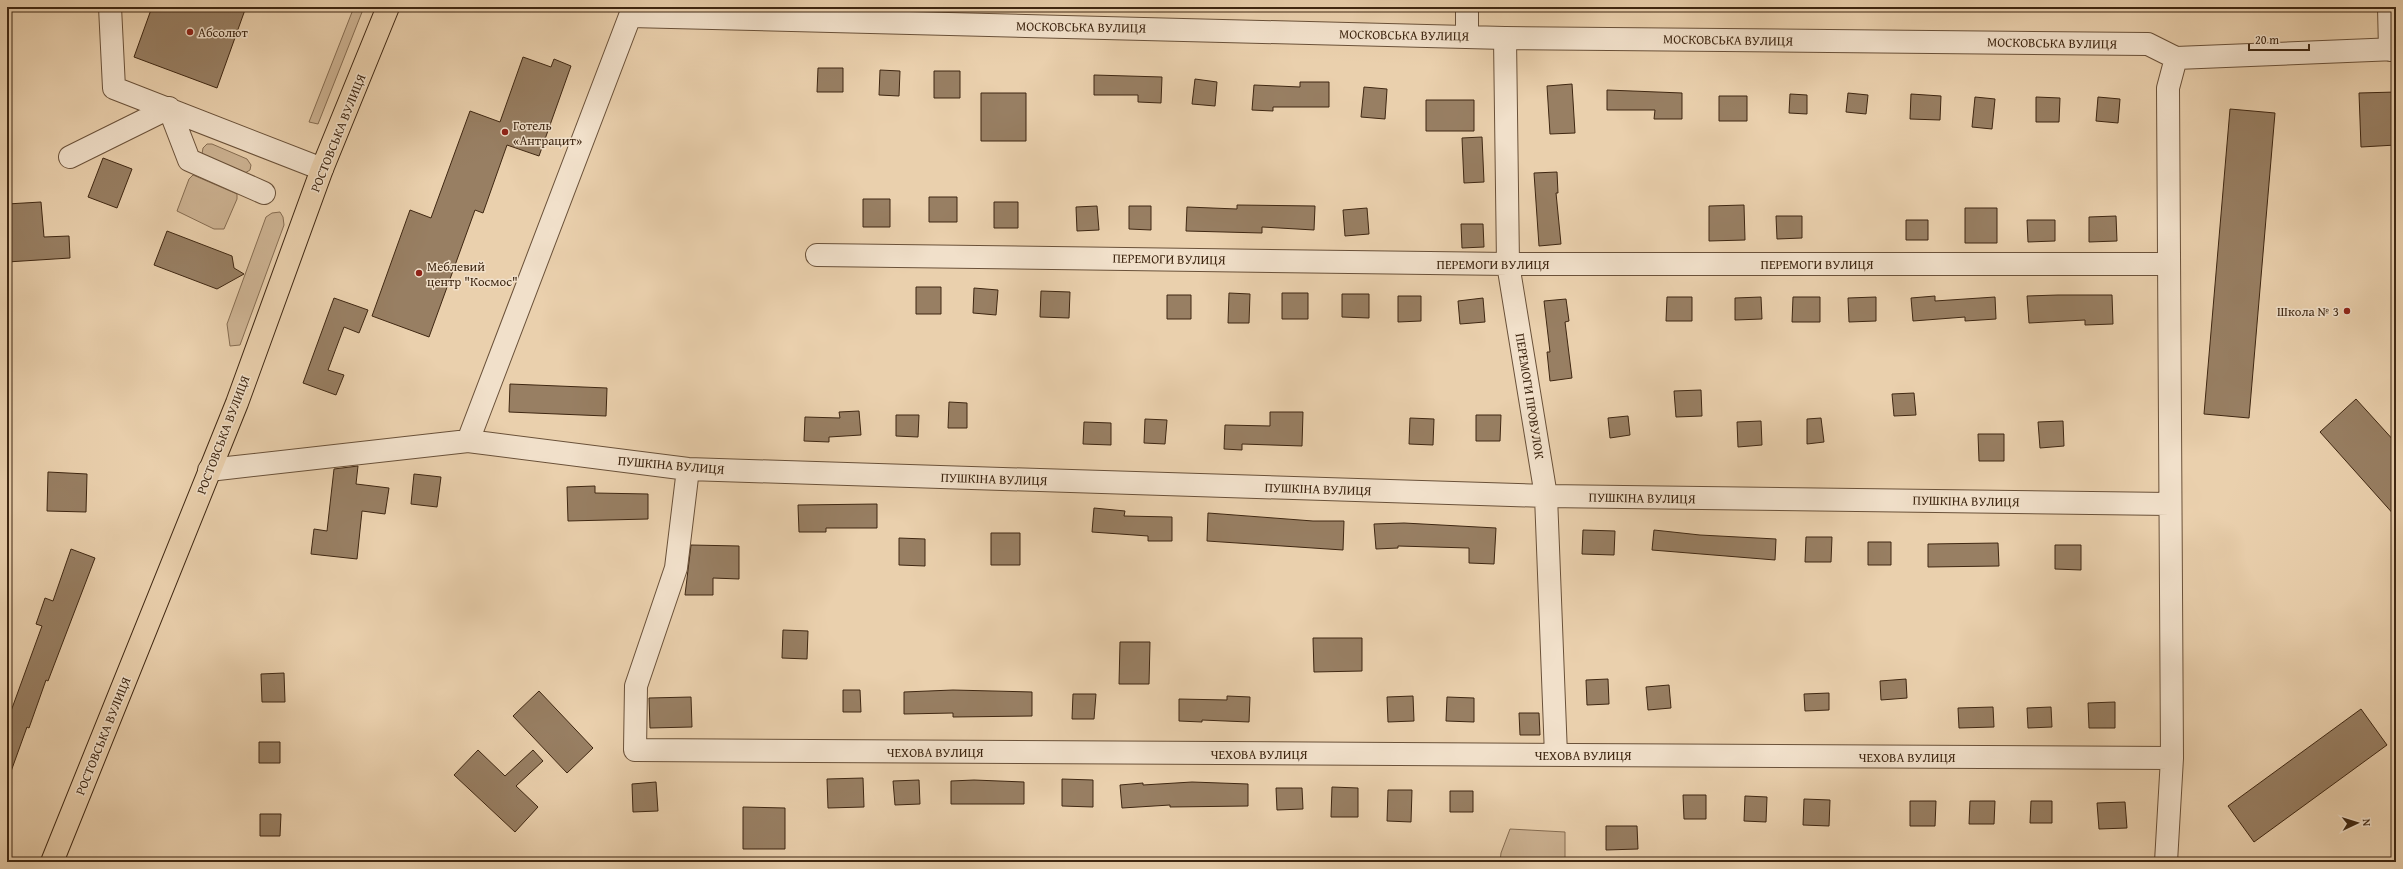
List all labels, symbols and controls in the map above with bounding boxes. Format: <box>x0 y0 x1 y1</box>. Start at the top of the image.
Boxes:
street label: МОСКОВСЬКА ВУЛИЦЯ <box>1016 16 1146 38</box>
place label: Абсолют <box>198 23 248 42</box>
street label: МОСКОВСЬКА ВУЛИЦЯ <box>1339 24 1469 46</box>
scale bar <box>2249 26 2309 52</box>
marker: Абсолют <box>185 27 195 37</box>
street label: МОСКОВСЬКА ВУЛИЦЯ <box>1663 29 1793 51</box>
text: 20 m <box>2255 31 2279 48</box>
street label: МОСКОВСЬКА ВУЛИЦЯ <box>1987 32 2117 54</box>
street label: РОСТОВСЬКА ВУЛИЦЯ <box>306 71 371 195</box>
place label: Готель «Антрацит» <box>513 116 582 150</box>
marker: Готель «Антрацит» <box>500 127 510 137</box>
street label: ПЕРЕМОГИ ВУЛИЦЯ <box>1112 249 1226 269</box>
street label: ПЕРЕМОГИ ВУЛИЦЯ <box>1437 255 1550 274</box>
street label: ПЕРЕМОГИ ВУЛИЦЯ <box>1761 255 1874 274</box>
place label: Меблевий центр "Космос" <box>427 257 518 291</box>
marker: Меблевий центр "Космос" <box>414 268 424 278</box>
place label: Школа № 3 <box>2277 302 2339 321</box>
marker: Школа № 3 <box>2342 306 2352 316</box>
street label: ПЕРЕМОГИ ПРОВУЛОК <box>1511 332 1549 460</box>
street label: РОСТОВСЬКА ВУЛИЦЯ <box>192 373 255 497</box>
street label: ПУШКІНА ВУЛИЦЯ <box>617 451 725 479</box>
street label: ПУШКІНА ВУЛИЦЯ <box>940 468 1048 490</box>
street label: ПУШКІНА ВУЛИЦЯ <box>1264 478 1372 500</box>
street label: ПУШКІНА ВУЛИЦЯ <box>1588 488 1696 508</box>
street label: ПУШКІНА ВУЛИЦЯ <box>1912 491 2020 511</box>
street label: РОСТОВСЬКА ВУЛИЦЯ <box>71 674 136 798</box>
street label: ЧЕХОВА ВУЛИЦЯ <box>887 743 984 762</box>
street label: ЧЕХОВА ВУЛИЦЯ <box>1211 745 1308 764</box>
street label: ЧЕХОВА ВУЛИЦЯ <box>1535 746 1632 765</box>
street label: ЧЕХОВА ВУЛИЦЯ <box>1859 748 1956 767</box>
north arrow <box>2337 803 2377 843</box>
text: N <box>2359 818 2375 827</box>

